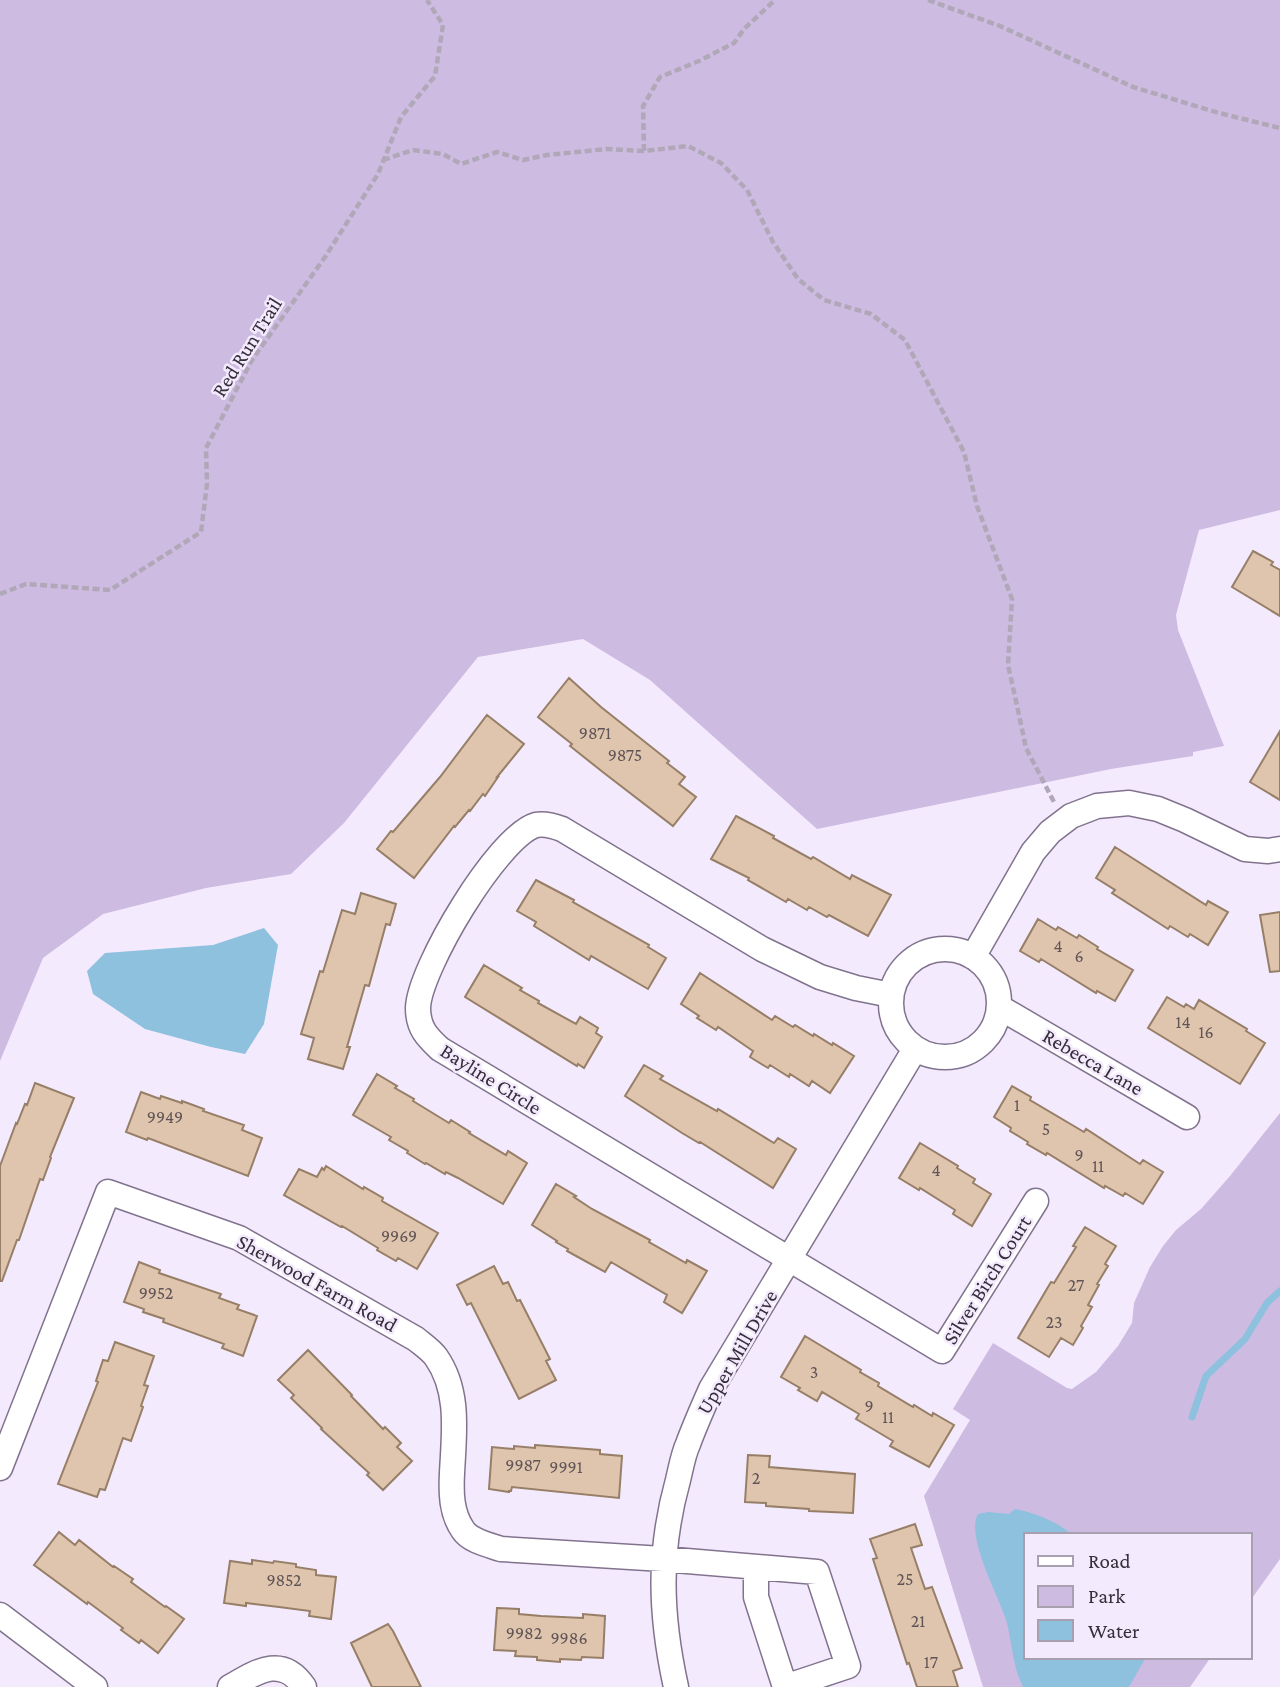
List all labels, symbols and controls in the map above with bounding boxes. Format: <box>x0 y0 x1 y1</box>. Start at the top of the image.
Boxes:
street label: Red Run Trail <box>207 293 287 401</box>
house number: 9871 <box>579 723 611 743</box>
house number: 9875 <box>608 745 642 765</box>
house number: 4 <box>1053 936 1063 956</box>
house number: 6 <box>1074 946 1084 966</box>
house number: 14 <box>1175 1012 1191 1032</box>
house number: 16 <box>1198 1022 1214 1042</box>
street label: Rebecca Lane <box>1038 1024 1148 1100</box>
street label: Bayline Circle <box>436 1038 546 1120</box>
house number: 1 <box>1014 1095 1020 1115</box>
house number: 9949 <box>147 1107 183 1127</box>
house number: 5 <box>1042 1119 1050 1139</box>
house number: 9 <box>1074 1145 1084 1165</box>
house number: 11 <box>1092 1156 1104 1176</box>
house number: 4 <box>931 1160 941 1180</box>
street label: Silver Birch Court <box>938 1210 1037 1349</box>
house number: 9969 <box>381 1226 417 1246</box>
street label: Sherwood Farm Road <box>233 1229 401 1337</box>
house number: 27 <box>1068 1275 1084 1295</box>
house number: 9952 <box>139 1283 173 1303</box>
street label: Upper Mill Drive <box>692 1285 782 1419</box>
house number: 23 <box>1045 1312 1063 1332</box>
house number: 3 <box>810 1362 818 1382</box>
house number: 9 <box>864 1396 874 1416</box>
house number: 11 <box>882 1407 894 1427</box>
house number: 9987 <box>505 1455 541 1475</box>
house number: 9991 <box>549 1457 583 1477</box>
house number: 2 <box>752 1468 760 1488</box>
legend <box>1024 1533 1252 1659</box>
text: Road <box>1088 1549 1131 1573</box>
house number: 25 <box>896 1569 914 1589</box>
house number: 9852 <box>266 1570 302 1590</box>
text: Park <box>1088 1584 1125 1608</box>
house number: 21 <box>911 1611 925 1631</box>
text: Water <box>1088 1619 1140 1643</box>
house number: 9982 <box>506 1623 542 1643</box>
house number: 9986 <box>550 1628 588 1648</box>
house number: 17 <box>924 1652 938 1672</box>

